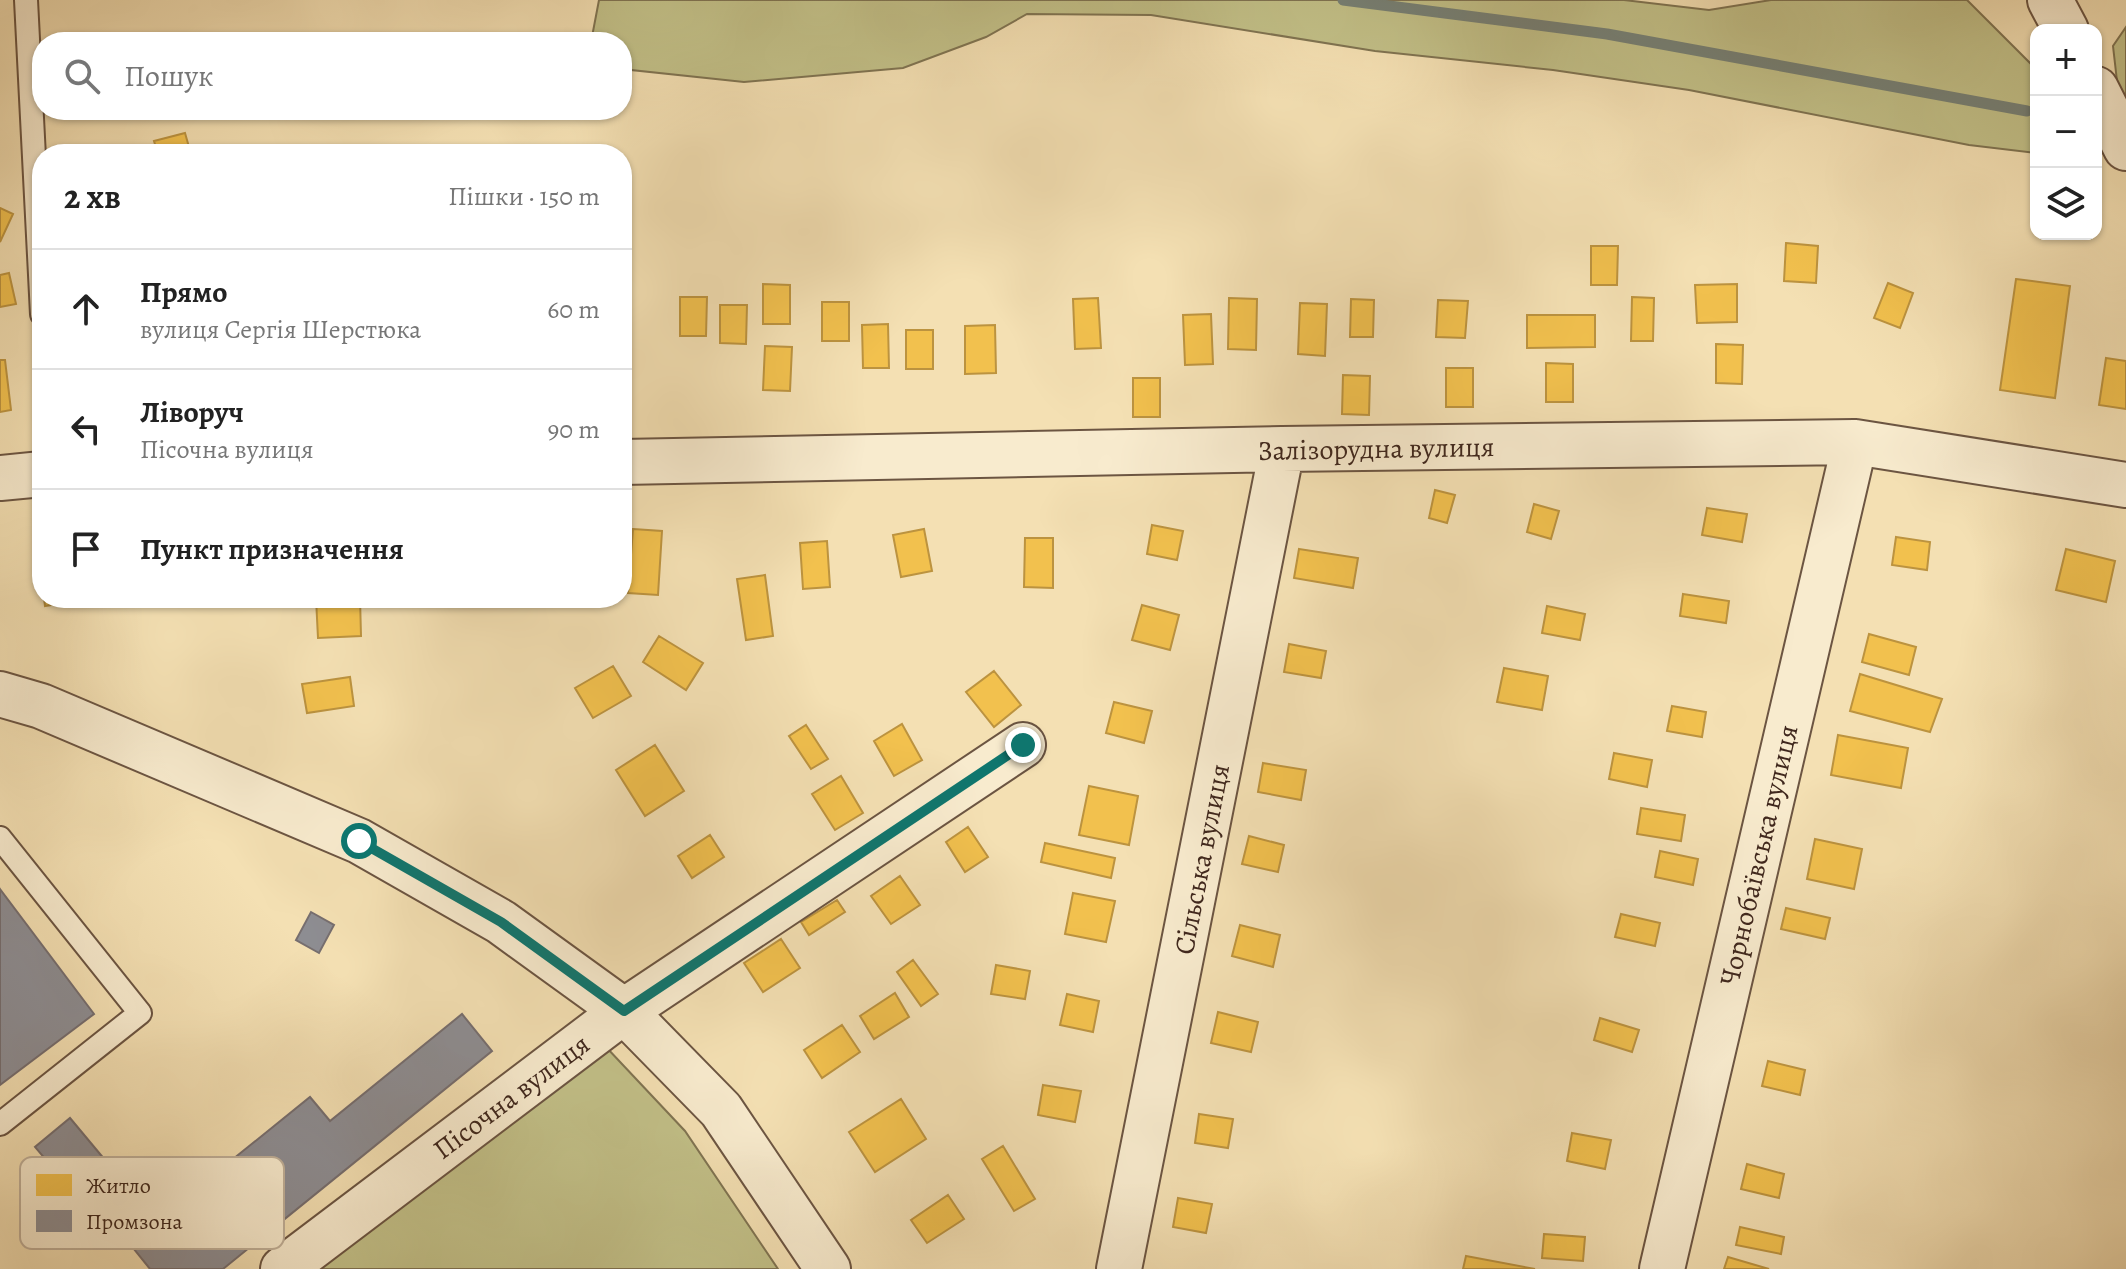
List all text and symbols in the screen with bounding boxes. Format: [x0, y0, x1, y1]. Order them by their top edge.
map controls [2030, 24, 2102, 240]
button: + [2030, 24, 2102, 96]
search box [32, 32, 632, 120]
icon: search [60, 54, 104, 98]
text: Пошук [124, 56, 214, 96]
button: − [2030, 96, 2102, 168]
button: layers [2030, 168, 2102, 240]
text: 2 хв [64, 173, 121, 220]
text: Пішки · 150 m [448, 179, 600, 214]
text: Прямо [140, 272, 227, 312]
icon: ahead [64, 287, 108, 331]
text: 60 m [547, 292, 600, 327]
text: вулиця Сергія Шерстюка [140, 312, 421, 347]
text: Ліворуч [140, 392, 244, 432]
icon: left [64, 407, 108, 451]
text: 90 m [548, 412, 600, 447]
street label: Залізорудна вулиця [1257, 428, 1495, 470]
text: Пісочна вулиця [140, 432, 314, 467]
icon: arrive [64, 527, 108, 571]
text: Пункт призначення [140, 529, 404, 569]
street label: Чорнобаївська вулиця [1710, 721, 1807, 989]
route end [1005, 727, 1041, 763]
street label: Сільська вулиця [1165, 761, 1239, 958]
route start [341, 823, 377, 859]
street label: Пісочна вулиця [426, 1025, 598, 1168]
legend [20, 1157, 284, 1249]
text: Житло [86, 1171, 151, 1201]
text: Промзона [86, 1207, 183, 1237]

